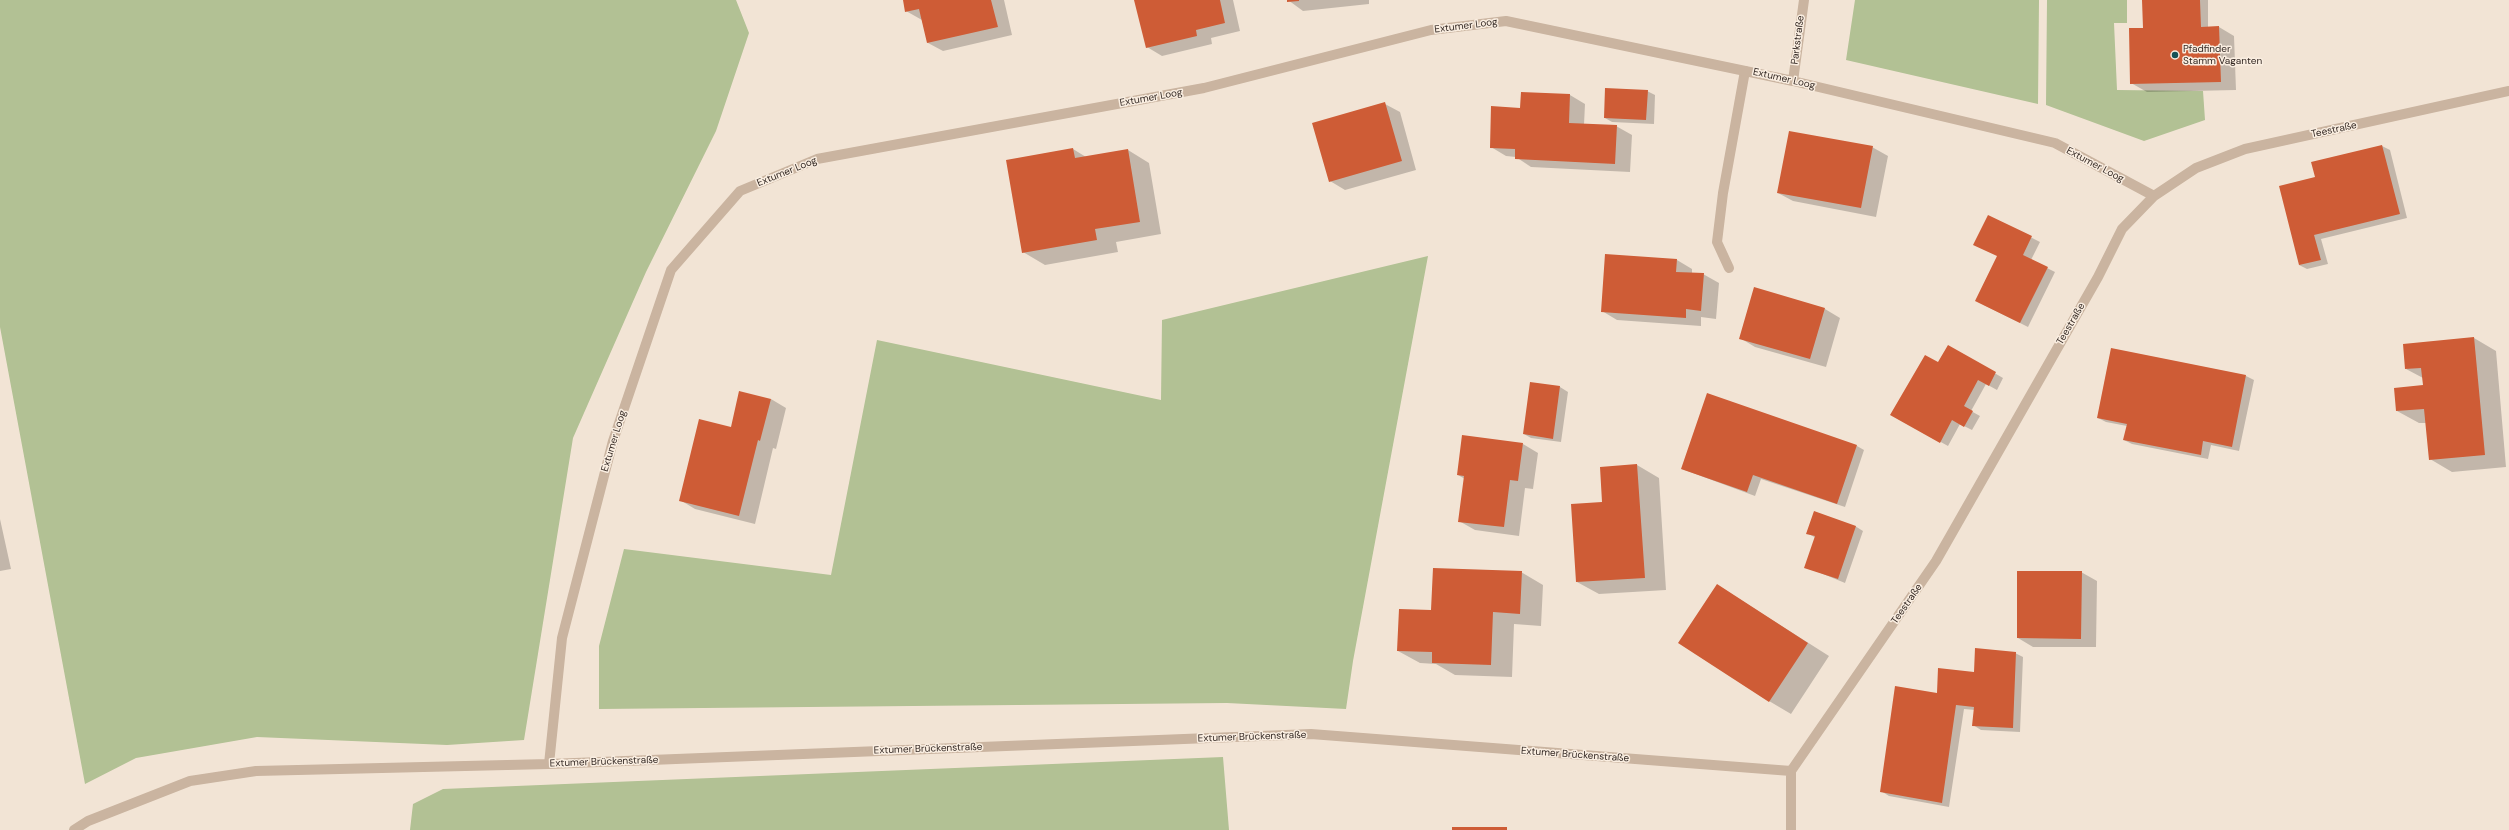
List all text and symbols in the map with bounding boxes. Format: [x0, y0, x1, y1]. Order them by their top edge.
street label: Parkstraße [1789, 15, 1807, 65]
street label: Extumer Loog [1434, 16, 1498, 36]
place label: Pfadfinder Stamm Vaganten [2183, 43, 2262, 66]
marker: Pfadfinder Stamm Vaganten [2170, 50, 2180, 60]
street label: Extumer Loog [1752, 66, 1816, 92]
street label: Extumer Loog [1119, 87, 1183, 109]
street label: Teestraße [2310, 119, 2358, 141]
street label: Extumer Loog [2064, 145, 2126, 185]
street label: Extumer Loog [755, 155, 819, 189]
street label: Teestraße [2054, 301, 2088, 347]
street label: Extumer Loog [599, 409, 629, 473]
street label: Teestraße [1889, 582, 1925, 626]
street label: Extumer Brückenstraße [1198, 729, 1306, 745]
street label: Extumer Brückenstraße [874, 741, 982, 757]
street label: Extumer Brückenstraße [1520, 745, 1630, 765]
street label: Extumer Brückenstraße [550, 754, 658, 770]

